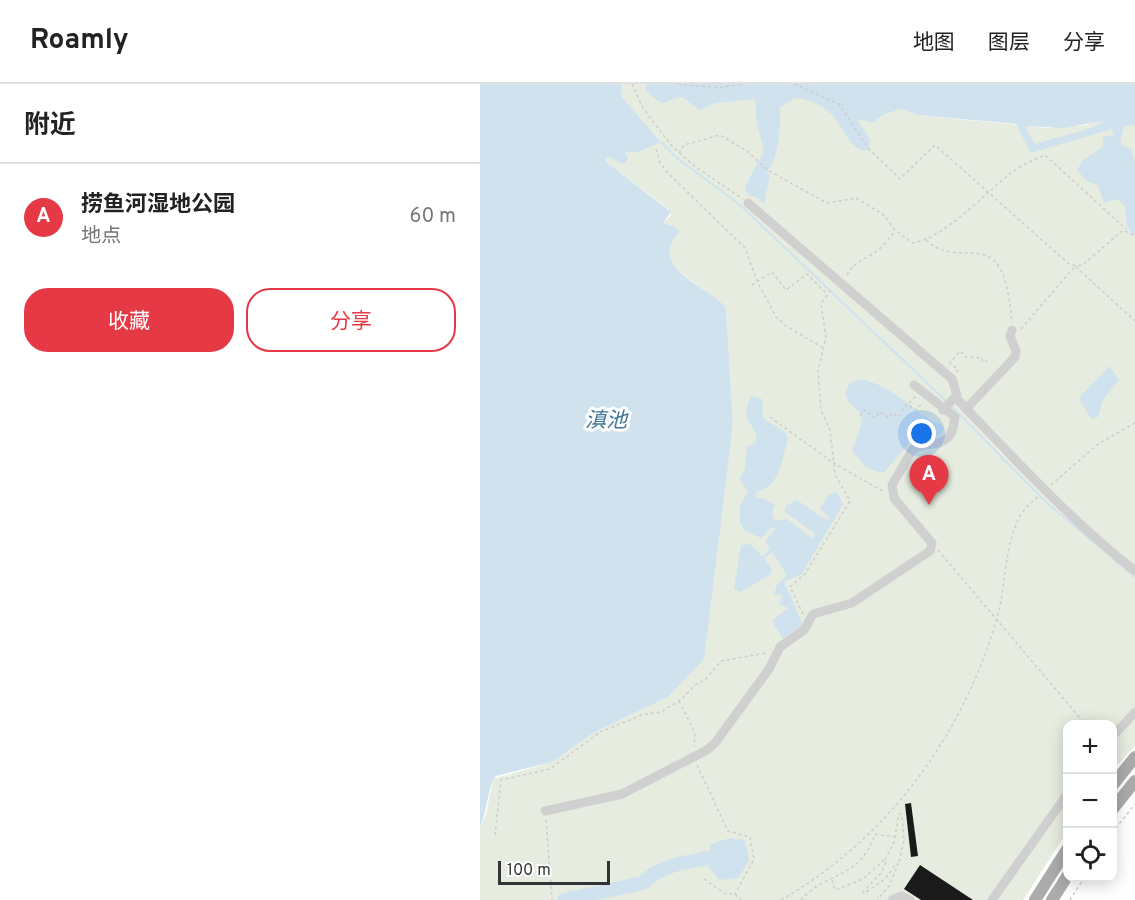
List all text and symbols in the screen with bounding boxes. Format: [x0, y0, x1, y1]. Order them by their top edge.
text: Roamly [30, 23, 129, 59]
text: 地图 [913, 30, 955, 57]
text: 图层 [988, 30, 1030, 57]
text: 分享 [1063, 30, 1105, 57]
text: 附近 [24, 110, 76, 143]
text: 捞鱼河湿地公园 [81, 192, 235, 219]
text: A [36, 204, 51, 230]
text: 60 m [410, 204, 456, 230]
text: 地点 [81, 224, 121, 250]
button: 收藏 [24, 288, 234, 352]
button: 分享 [246, 288, 456, 352]
water label: 滇池 [585, 408, 629, 435]
your location [907, 419, 936, 448]
pin: A [910, 456, 948, 505]
map controls [1063, 720, 1117, 882]
button: + [1063, 720, 1117, 774]
button: − [1063, 774, 1117, 828]
button: locate [1063, 828, 1117, 882]
scale bar [498, 858, 610, 886]
text: 100 m [507, 861, 551, 881]

